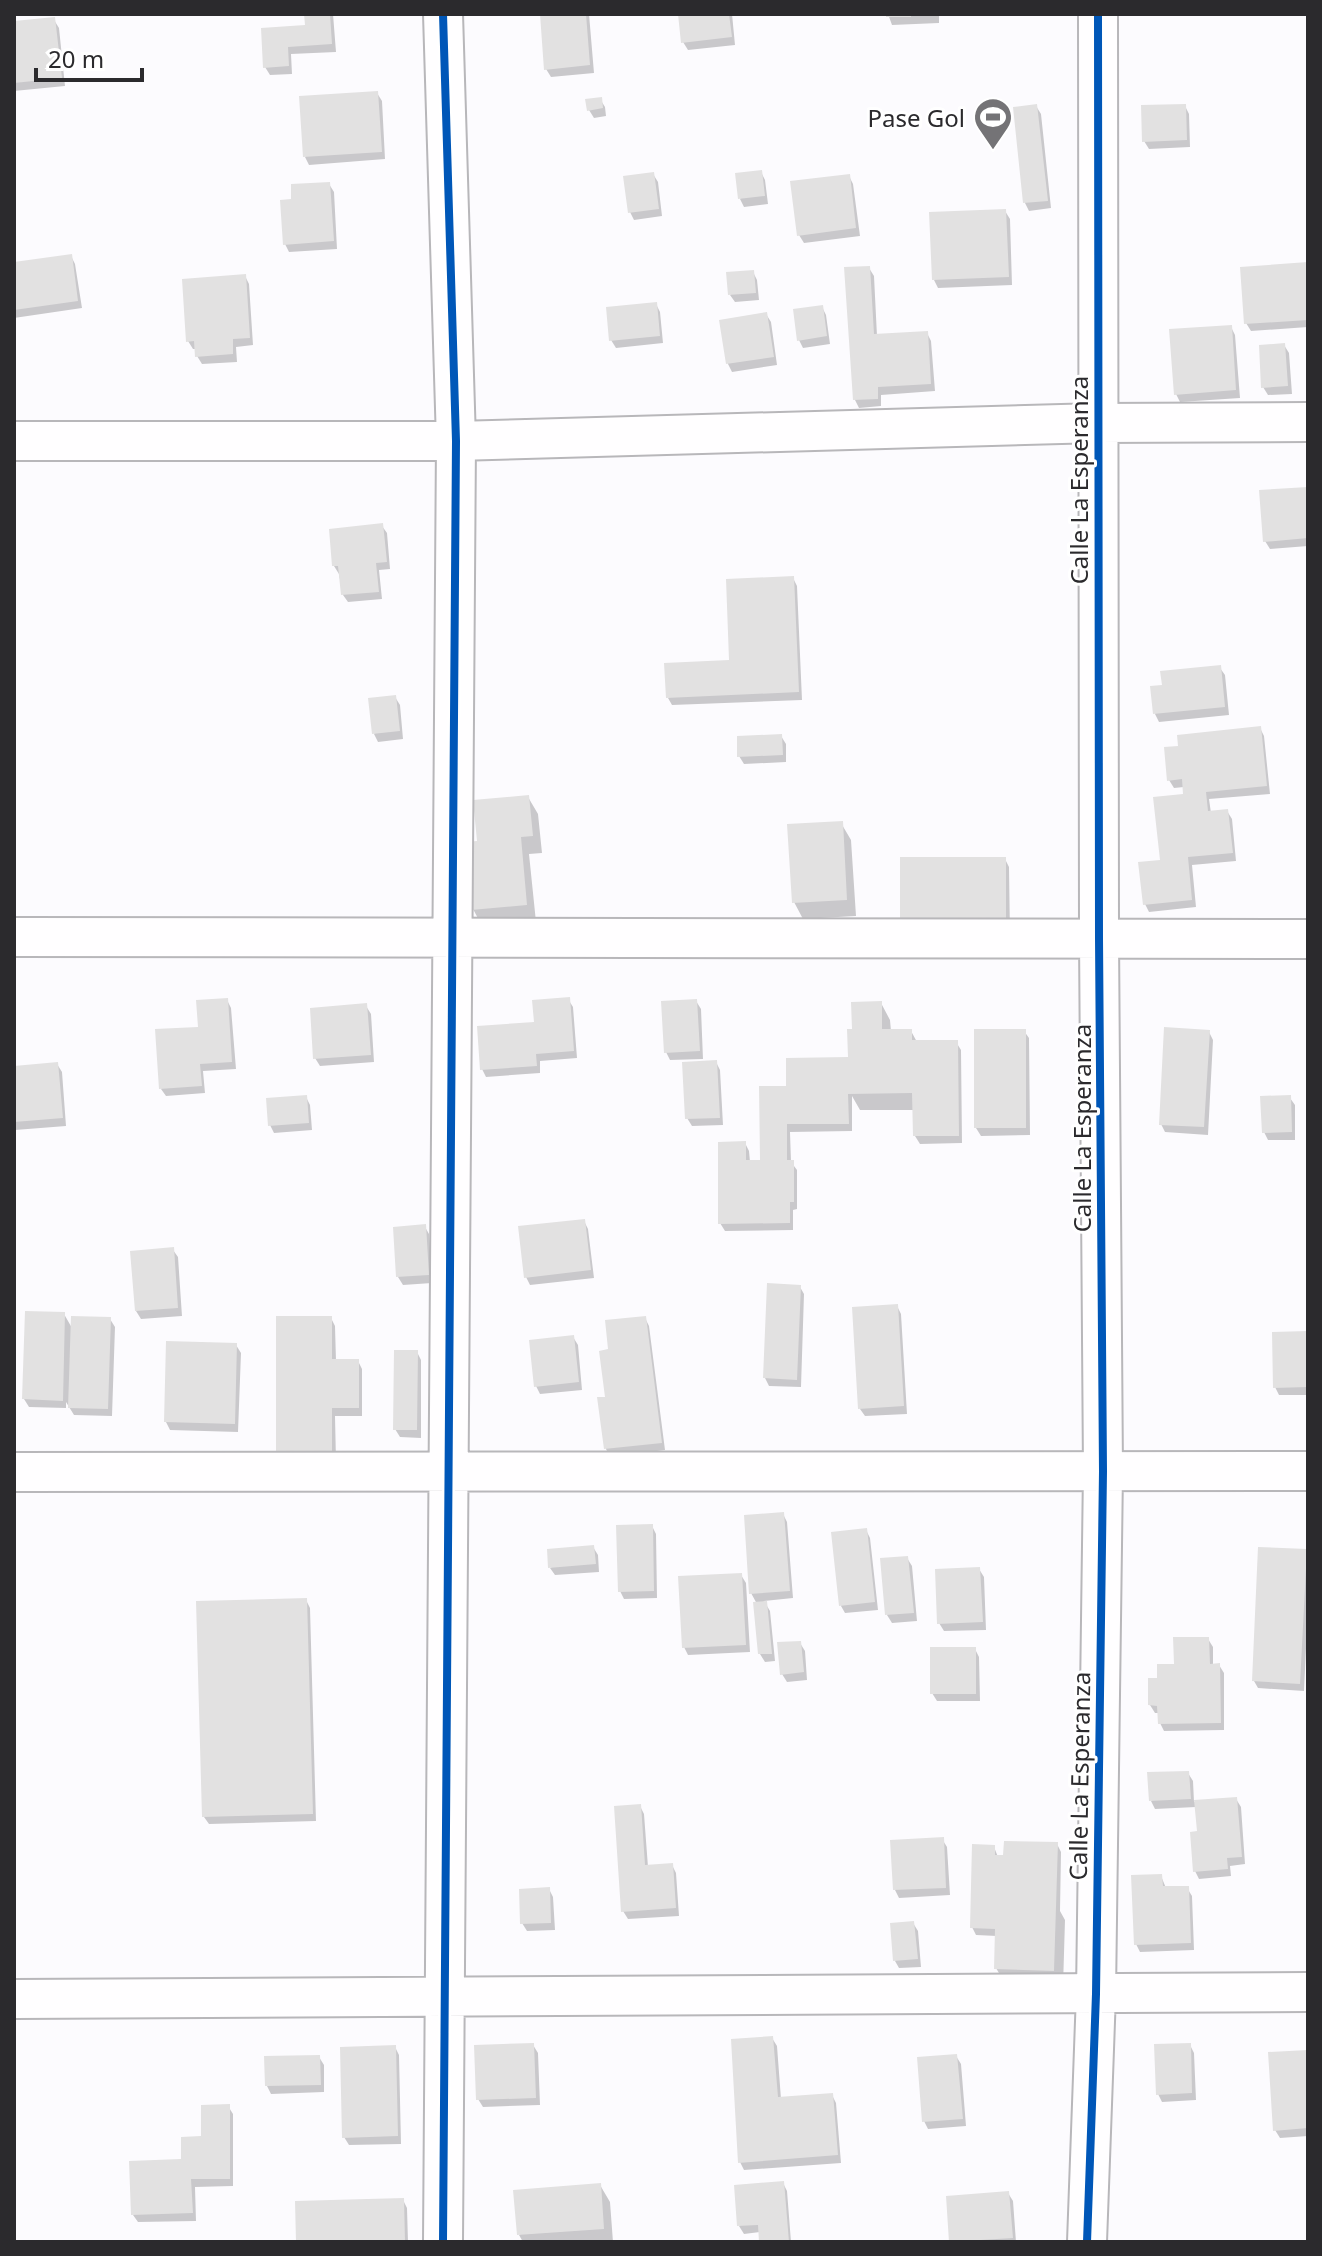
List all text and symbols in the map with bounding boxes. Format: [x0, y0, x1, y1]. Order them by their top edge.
scale bar [36, 32, 142, 82]
text: 20 m [48, 42, 104, 75]
sports icon: Pase Gol [972, 96, 1014, 151]
place label: Pase Gol [868, 101, 965, 134]
street label: Calle La Esperanza [1062, 376, 1095, 584]
street label: Calle La Esperanza [1065, 1024, 1098, 1232]
street label: Calle La Esperanza [1061, 1671, 1097, 1881]

